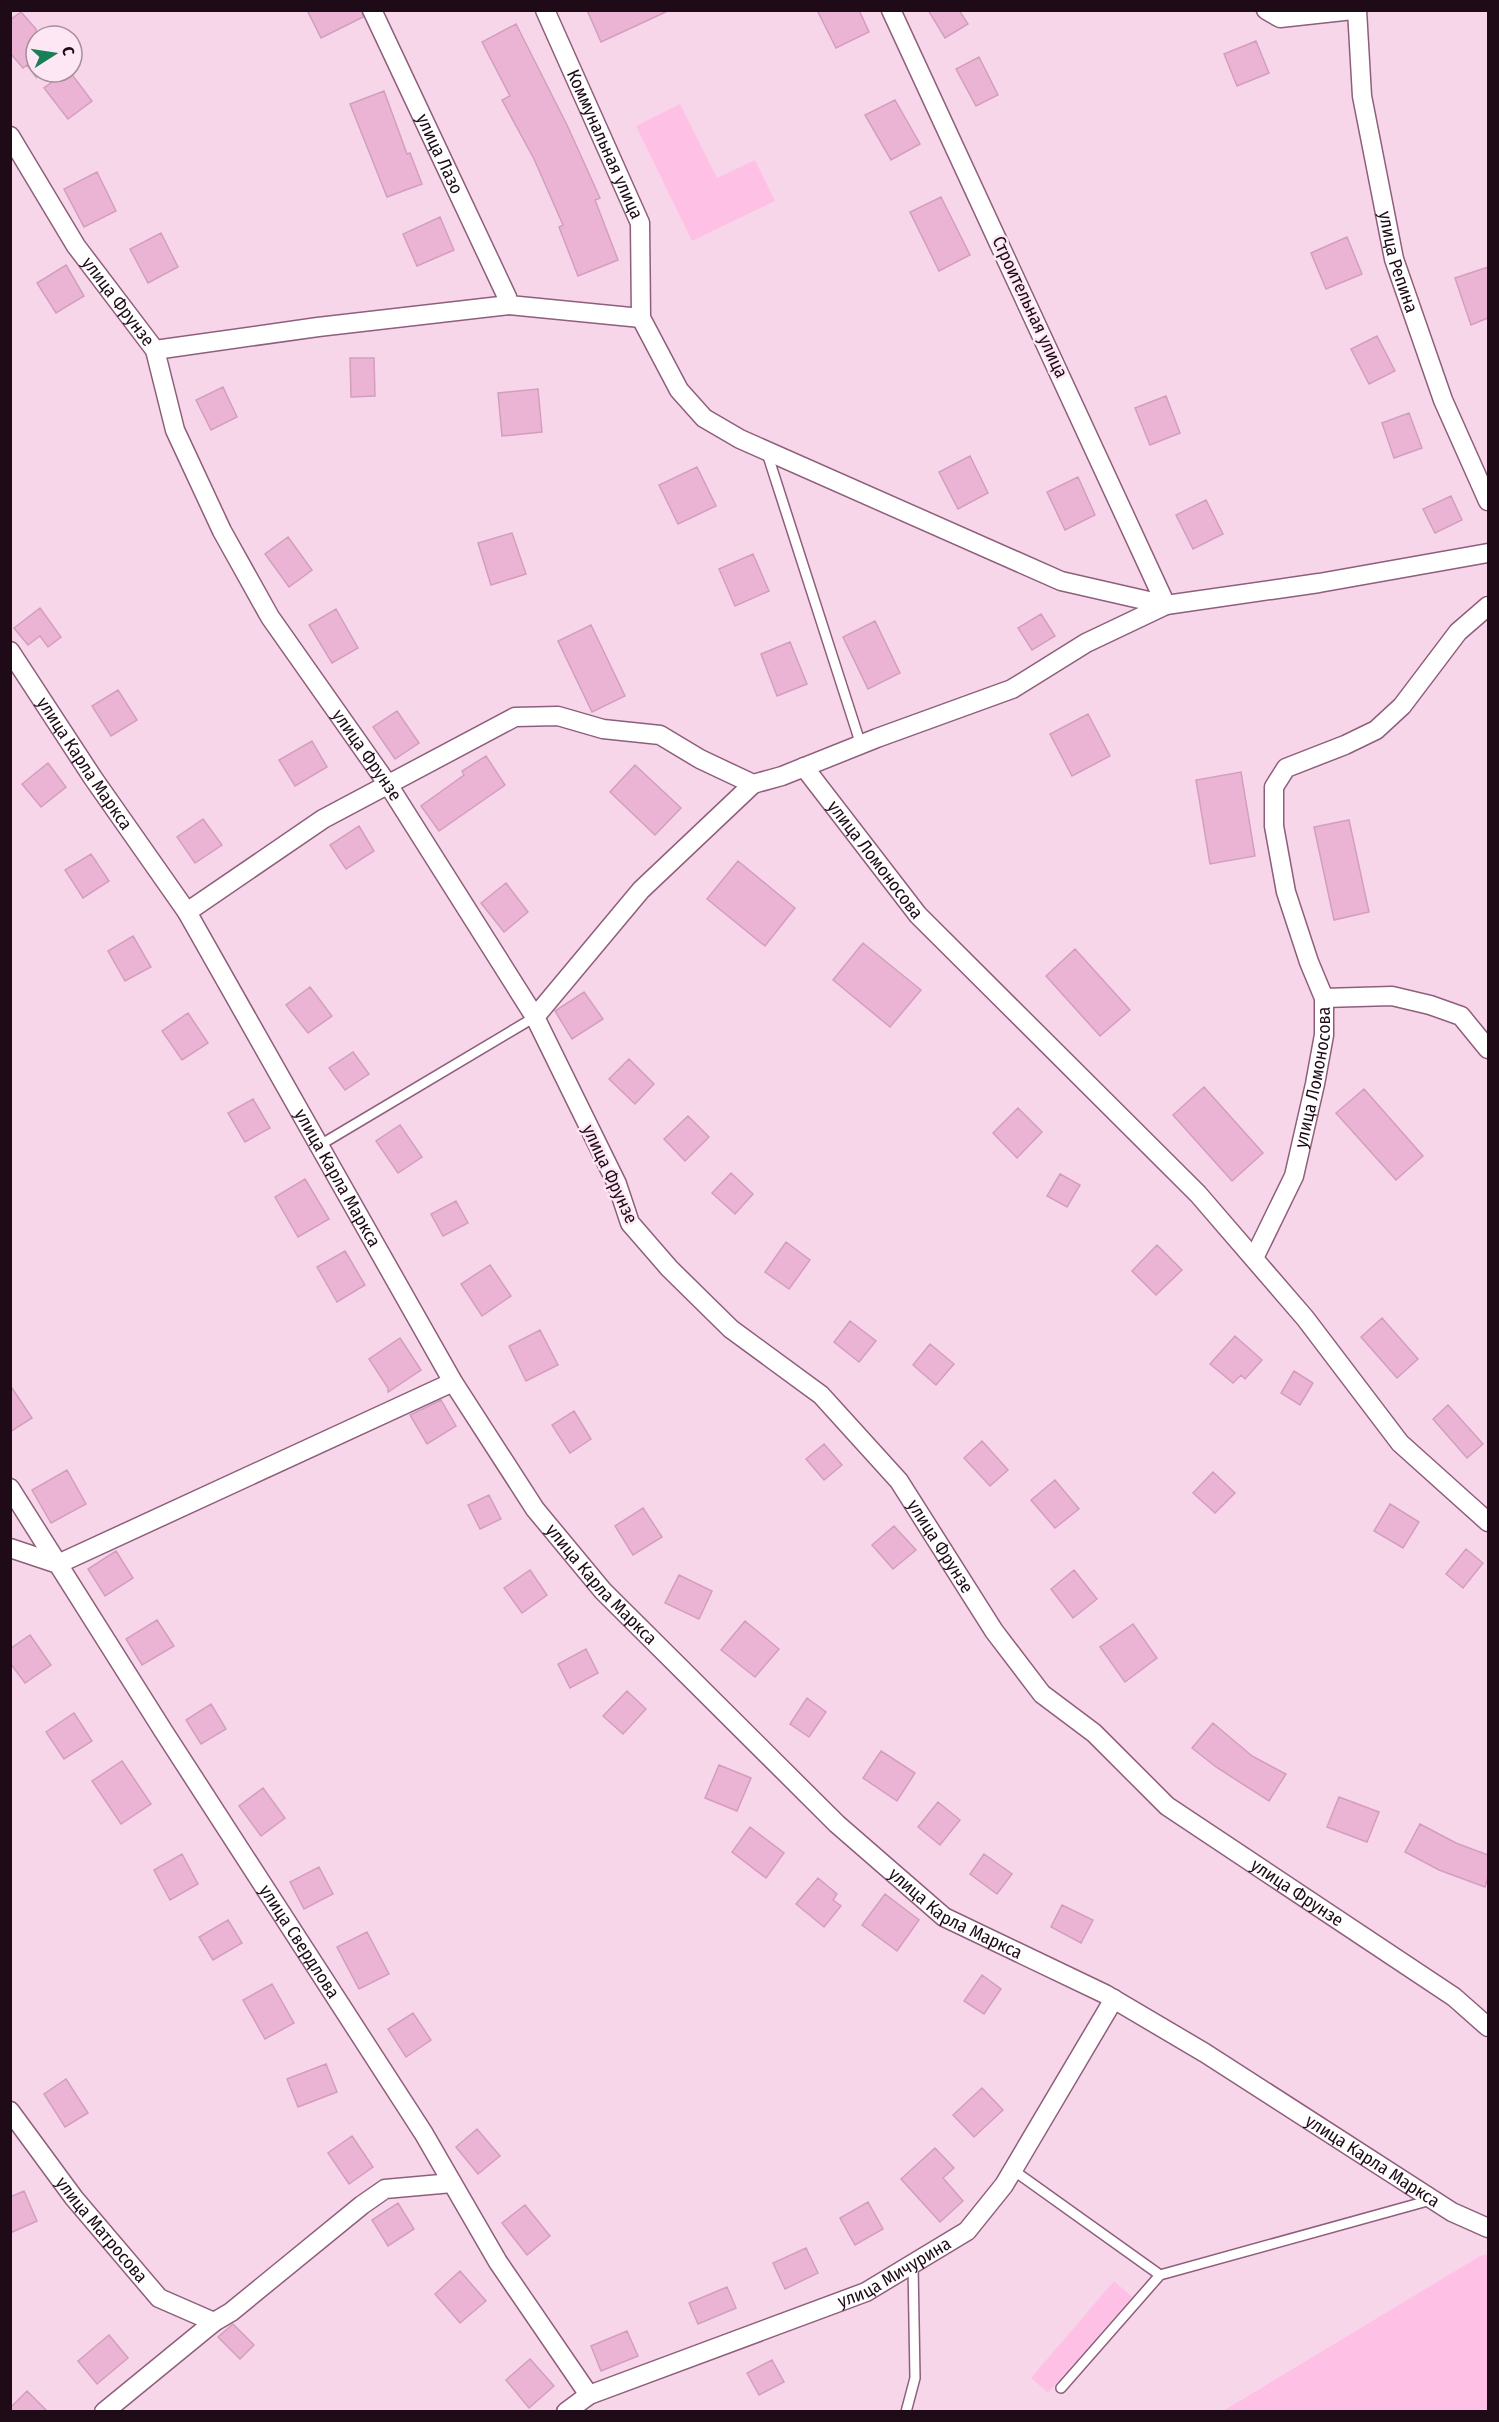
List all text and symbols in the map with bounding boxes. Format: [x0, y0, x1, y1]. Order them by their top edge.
north arrow [24, 24, 84, 84]
text: С [58, 45, 78, 58]
street label: Коммунальная улица [562, 66, 648, 223]
street label: улица Лазо [411, 110, 468, 198]
street label: улица Репина [1374, 209, 1423, 316]
street label: Строительная улица [987, 233, 1073, 382]
street label: улица Фрунзе [77, 252, 159, 351]
street label: улица Карла Маркса [32, 693, 137, 834]
street label: улица Фрунзе [327, 705, 407, 805]
street label: улица Ломоносова [823, 796, 928, 923]
street label: улица Ломоносова [1290, 1007, 1335, 1150]
street label: улица Карла Маркса [290, 1105, 385, 1251]
street label: улица Фрунзе [578, 1121, 643, 1227]
street label: улица Фрунзе [903, 1495, 978, 1597]
street label: улица Карла Маркса [541, 1519, 662, 1649]
street label: улица Фрунзе [1247, 1854, 1348, 1931]
street label: улица Карла Маркса [884, 1863, 1026, 1964]
street label: улица Свердлова [255, 1880, 344, 2003]
street label: улица Карла Маркса [1301, 2110, 1444, 2212]
street label: улица Матросова [51, 2172, 152, 2287]
street label: улица Мичурина [835, 2232, 955, 2313]

